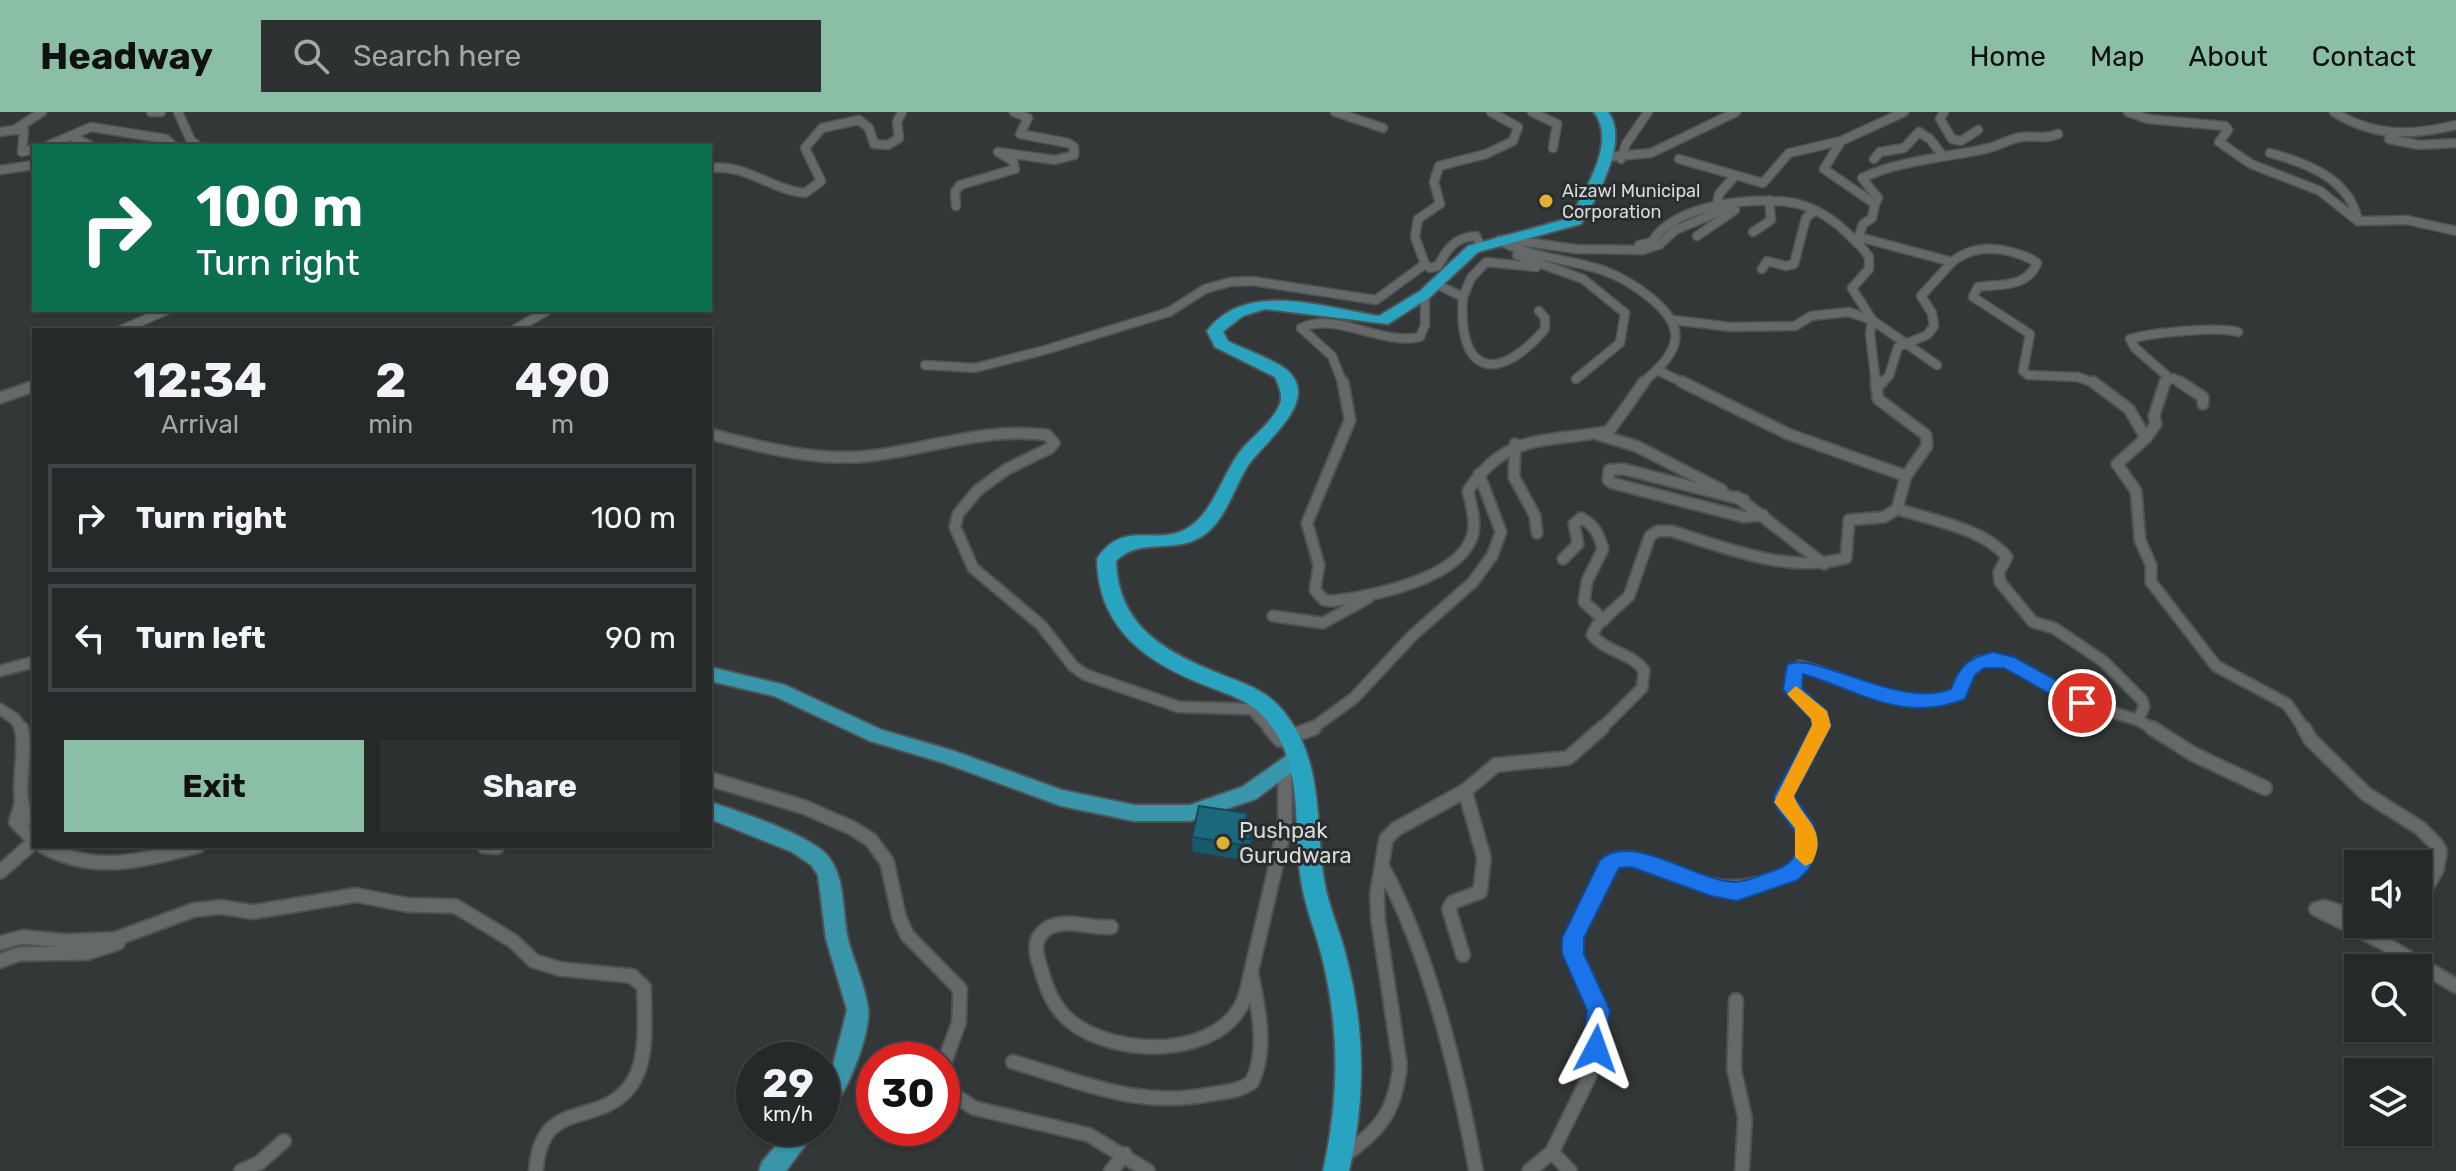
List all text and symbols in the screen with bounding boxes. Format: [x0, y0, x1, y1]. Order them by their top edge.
search box [261, 20, 821, 92]
text: Headway [40, 33, 213, 79]
icon: search [289, 34, 333, 78]
text: Search here [353, 38, 521, 74]
text: Home [1969, 40, 2046, 73]
text: Map [2090, 40, 2144, 73]
text: About [2188, 40, 2268, 73]
text: Contact [2312, 40, 2416, 73]
text: 100 m [196, 174, 363, 240]
icon: right [64, 176, 168, 280]
place label: Aizawl Municipal Corporation [1562, 180, 1700, 223]
marker: Aizawl Municipal Corporation [1537, 192, 1555, 210]
text: Turn right [196, 241, 360, 284]
text: 12:34 [133, 352, 267, 409]
text: 2 [375, 352, 406, 409]
text: 490 [515, 352, 611, 409]
text: Arrival [161, 409, 239, 440]
text: min [368, 409, 413, 440]
text: m [551, 409, 574, 440]
icon: right [68, 496, 112, 540]
text: Turn right [136, 500, 287, 536]
text: 100 m [591, 500, 676, 536]
icon: left [68, 616, 112, 660]
text: Turn left [136, 620, 266, 656]
text: 90 m [605, 620, 676, 656]
pin [2048, 669, 2116, 737]
icon: arrive [2060, 681, 2104, 725]
button: Exit [64, 740, 364, 832]
button: Share [380, 740, 680, 832]
place label: Pushpak Gurudwara [1239, 817, 1352, 869]
marker: Pushpak Gurudwara [1214, 834, 1232, 852]
map controls [2344, 850, 2432, 1146]
button: sound [2344, 850, 2432, 938]
button: search [2344, 954, 2432, 1042]
position arrow [1554, 1007, 1638, 1091]
speed limit sign: 30 [856, 1042, 960, 1146]
button: layers [2344, 1058, 2432, 1146]
text: 29 [762, 1060, 814, 1107]
text: km/h [763, 1102, 813, 1126]

